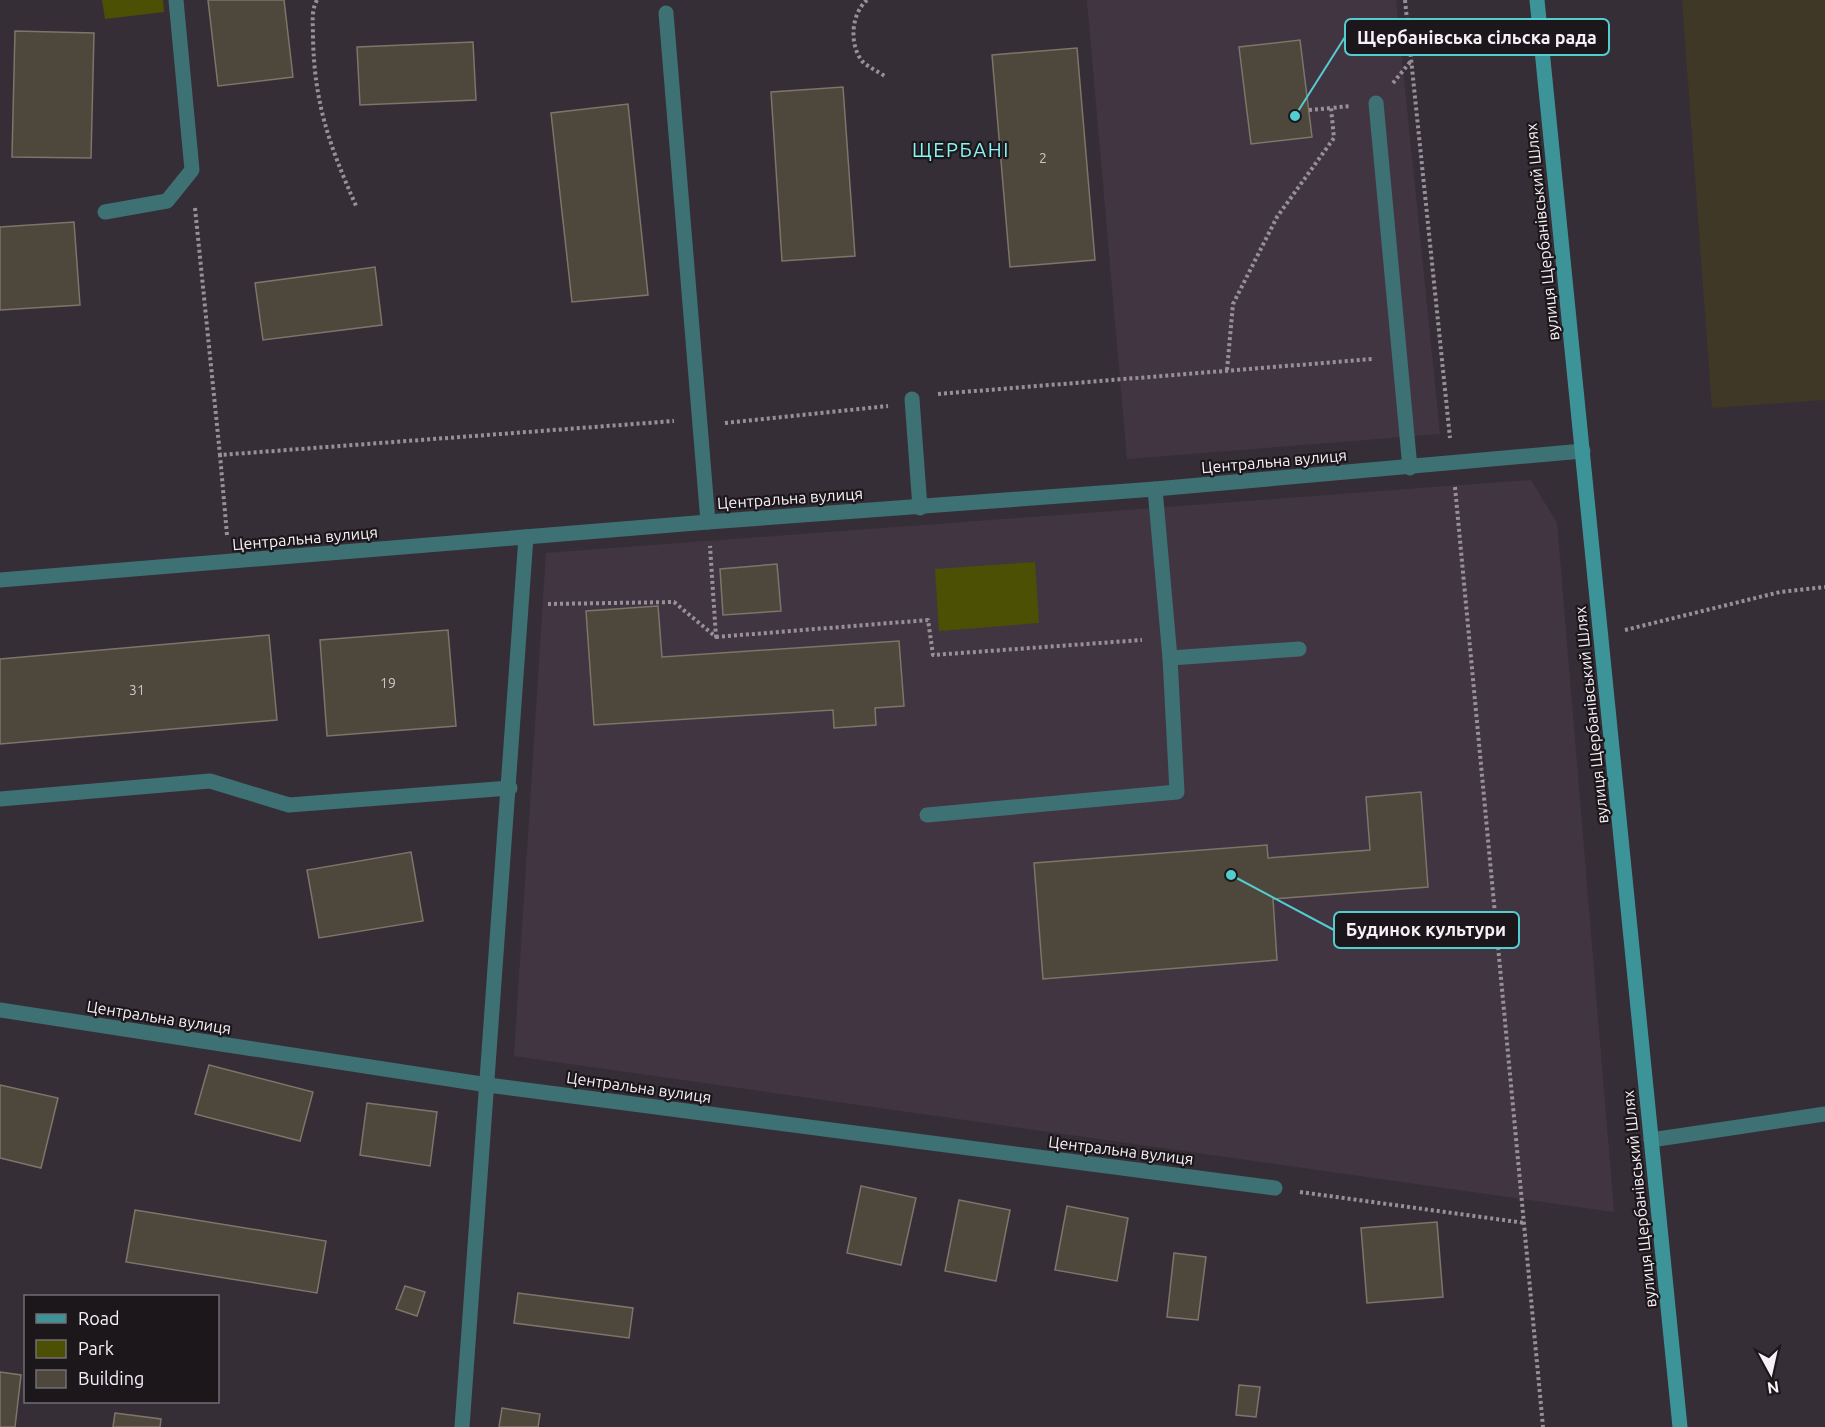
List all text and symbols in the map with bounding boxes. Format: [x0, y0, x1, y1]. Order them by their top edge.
callout: Щербанівська сільска рада [1345, 19, 1609, 55]
text: Щербанівська сільска рада [1357, 27, 1597, 47]
street label: вулиця Щербанівський Шлях [1522, 122, 1562, 342]
district label: ЩЕРБАНІ [912, 138, 1010, 161]
house number: 2 [1039, 150, 1047, 166]
street label: Центральна вулиця [1200, 446, 1348, 476]
street label: Центральна вулиця [717, 484, 863, 512]
street label: Центральна вулиця [231, 523, 379, 553]
street label: вулиця Щербанівський Шлях [1571, 605, 1611, 825]
house number: 19 [380, 675, 396, 691]
house number: 31 [129, 682, 145, 698]
callout: Будинок культури [1334, 912, 1519, 948]
text: Будинок культури [1346, 919, 1506, 939]
street label: Центральна вулиця [85, 997, 233, 1037]
street label: Центральна вулиця [565, 1068, 713, 1106]
street label: вулиця Щербанівський Шлях [1619, 1089, 1659, 1309]
street label: Центральна вулиця [1047, 1132, 1195, 1168]
legend [24, 1295, 219, 1403]
text: Road [78, 1308, 120, 1328]
text: Park [78, 1338, 114, 1358]
north arrow [1741, 1343, 1801, 1403]
text: Building [78, 1368, 144, 1388]
text: N [1766, 1378, 1780, 1398]

